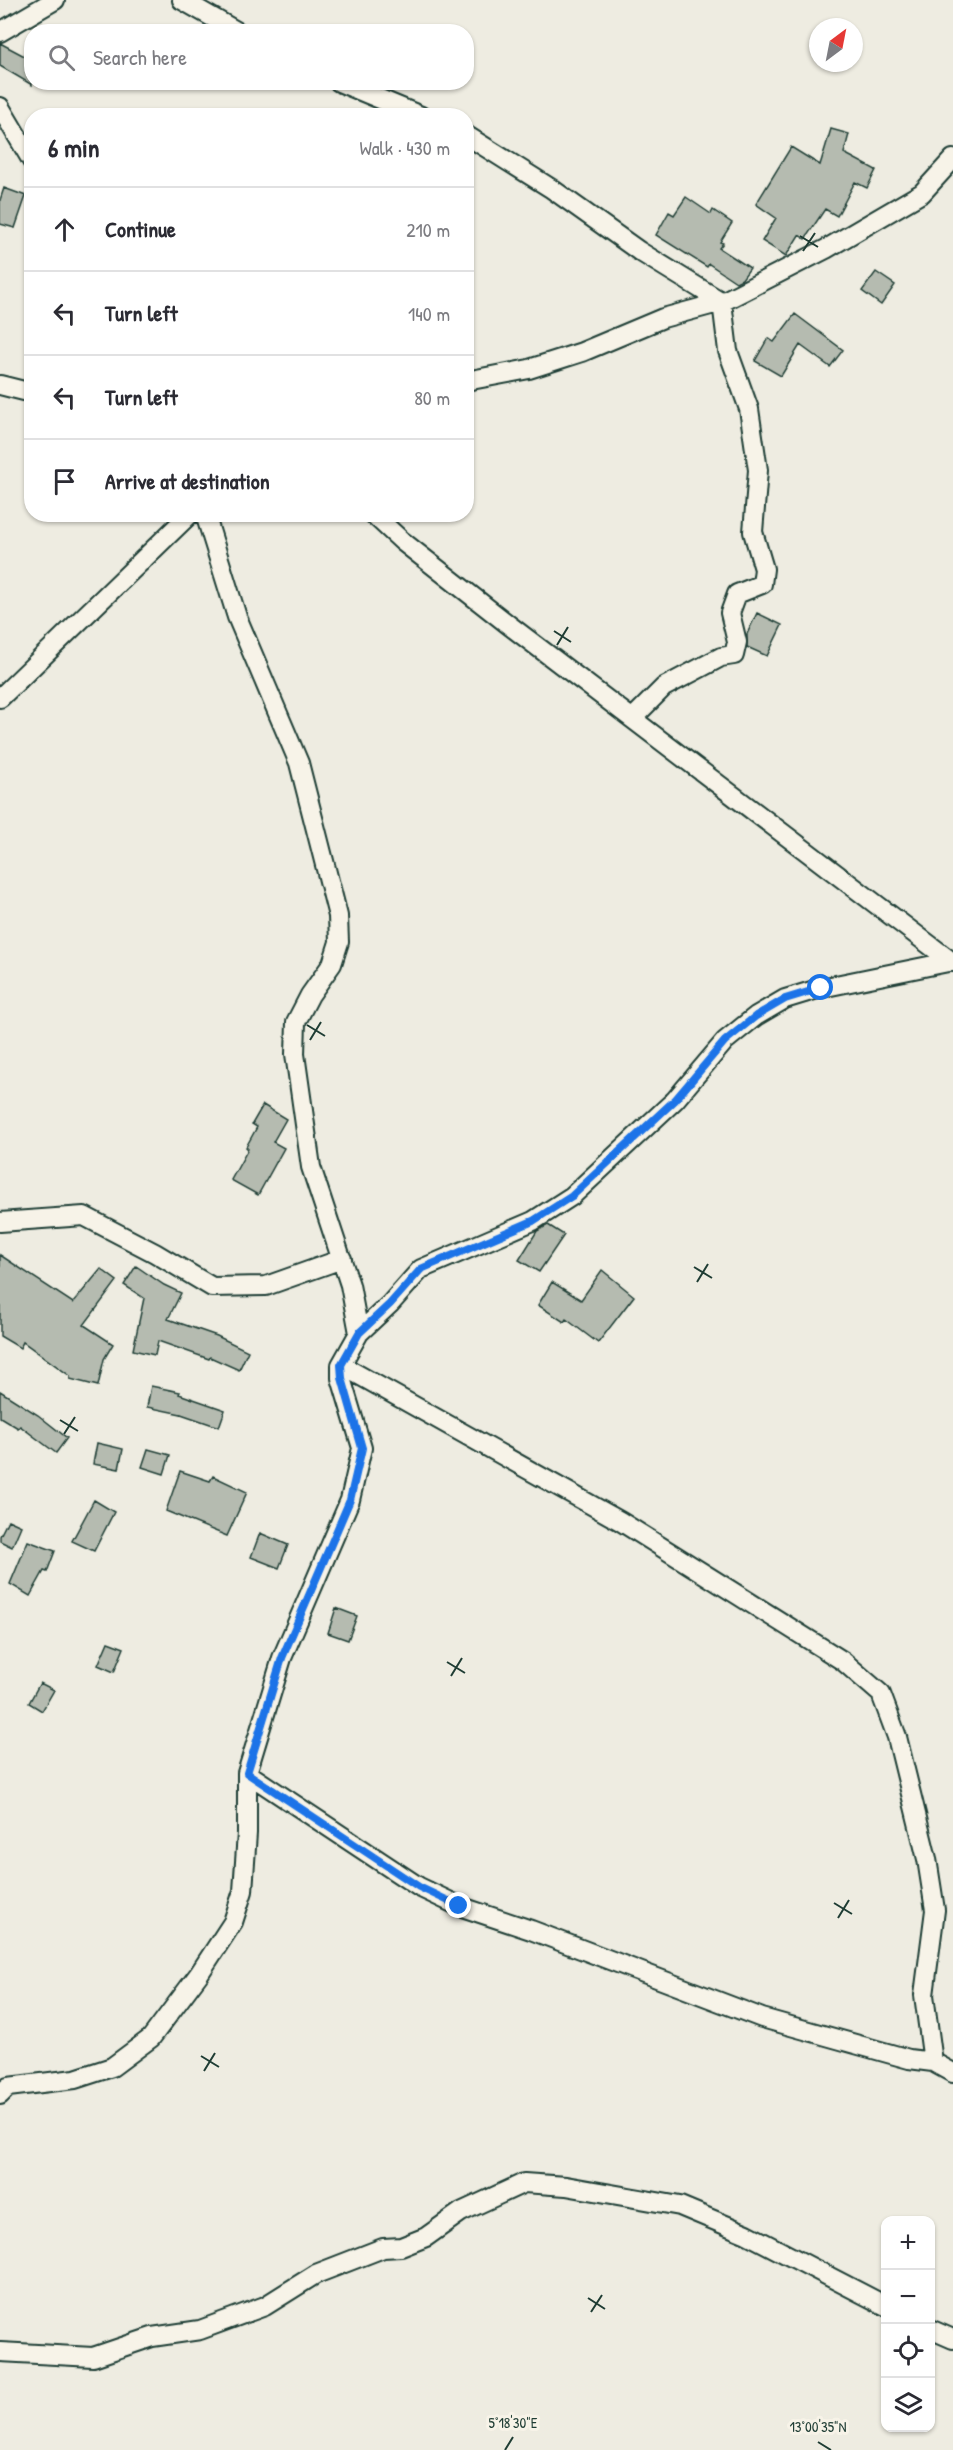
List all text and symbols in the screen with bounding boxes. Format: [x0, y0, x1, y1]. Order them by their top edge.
north arrow [809, 18, 863, 72]
search box [24, 24, 474, 90]
icon: search [45, 41, 78, 74]
text: Search here [93, 42, 187, 72]
text: 6 min [48, 130, 100, 165]
text: Walk · 430 m [359, 134, 450, 161]
icon: ahead [48, 213, 81, 246]
text: Continue [105, 214, 176, 244]
text: 210 m [406, 216, 450, 243]
icon: left [48, 297, 81, 330]
text: Turn left [105, 298, 178, 328]
text: 140 m [408, 300, 450, 327]
icon: left [48, 381, 81, 414]
text: Turn left [105, 382, 178, 412]
text: 80 m [414, 384, 450, 411]
icon: arrive [48, 465, 81, 498]
text: Arrive at destination [105, 466, 270, 496]
route start [807, 974, 833, 1000]
route end [445, 1892, 471, 1918]
map controls [881, 2216, 935, 2432]
button: + [881, 2216, 935, 2270]
button: − [881, 2270, 935, 2324]
button: locate [881, 2324, 935, 2378]
button: layers [881, 2378, 935, 2432]
text: 5°18'30"E [489, 2412, 538, 2433]
text: 13°00'35"N [789, 2416, 847, 2437]

